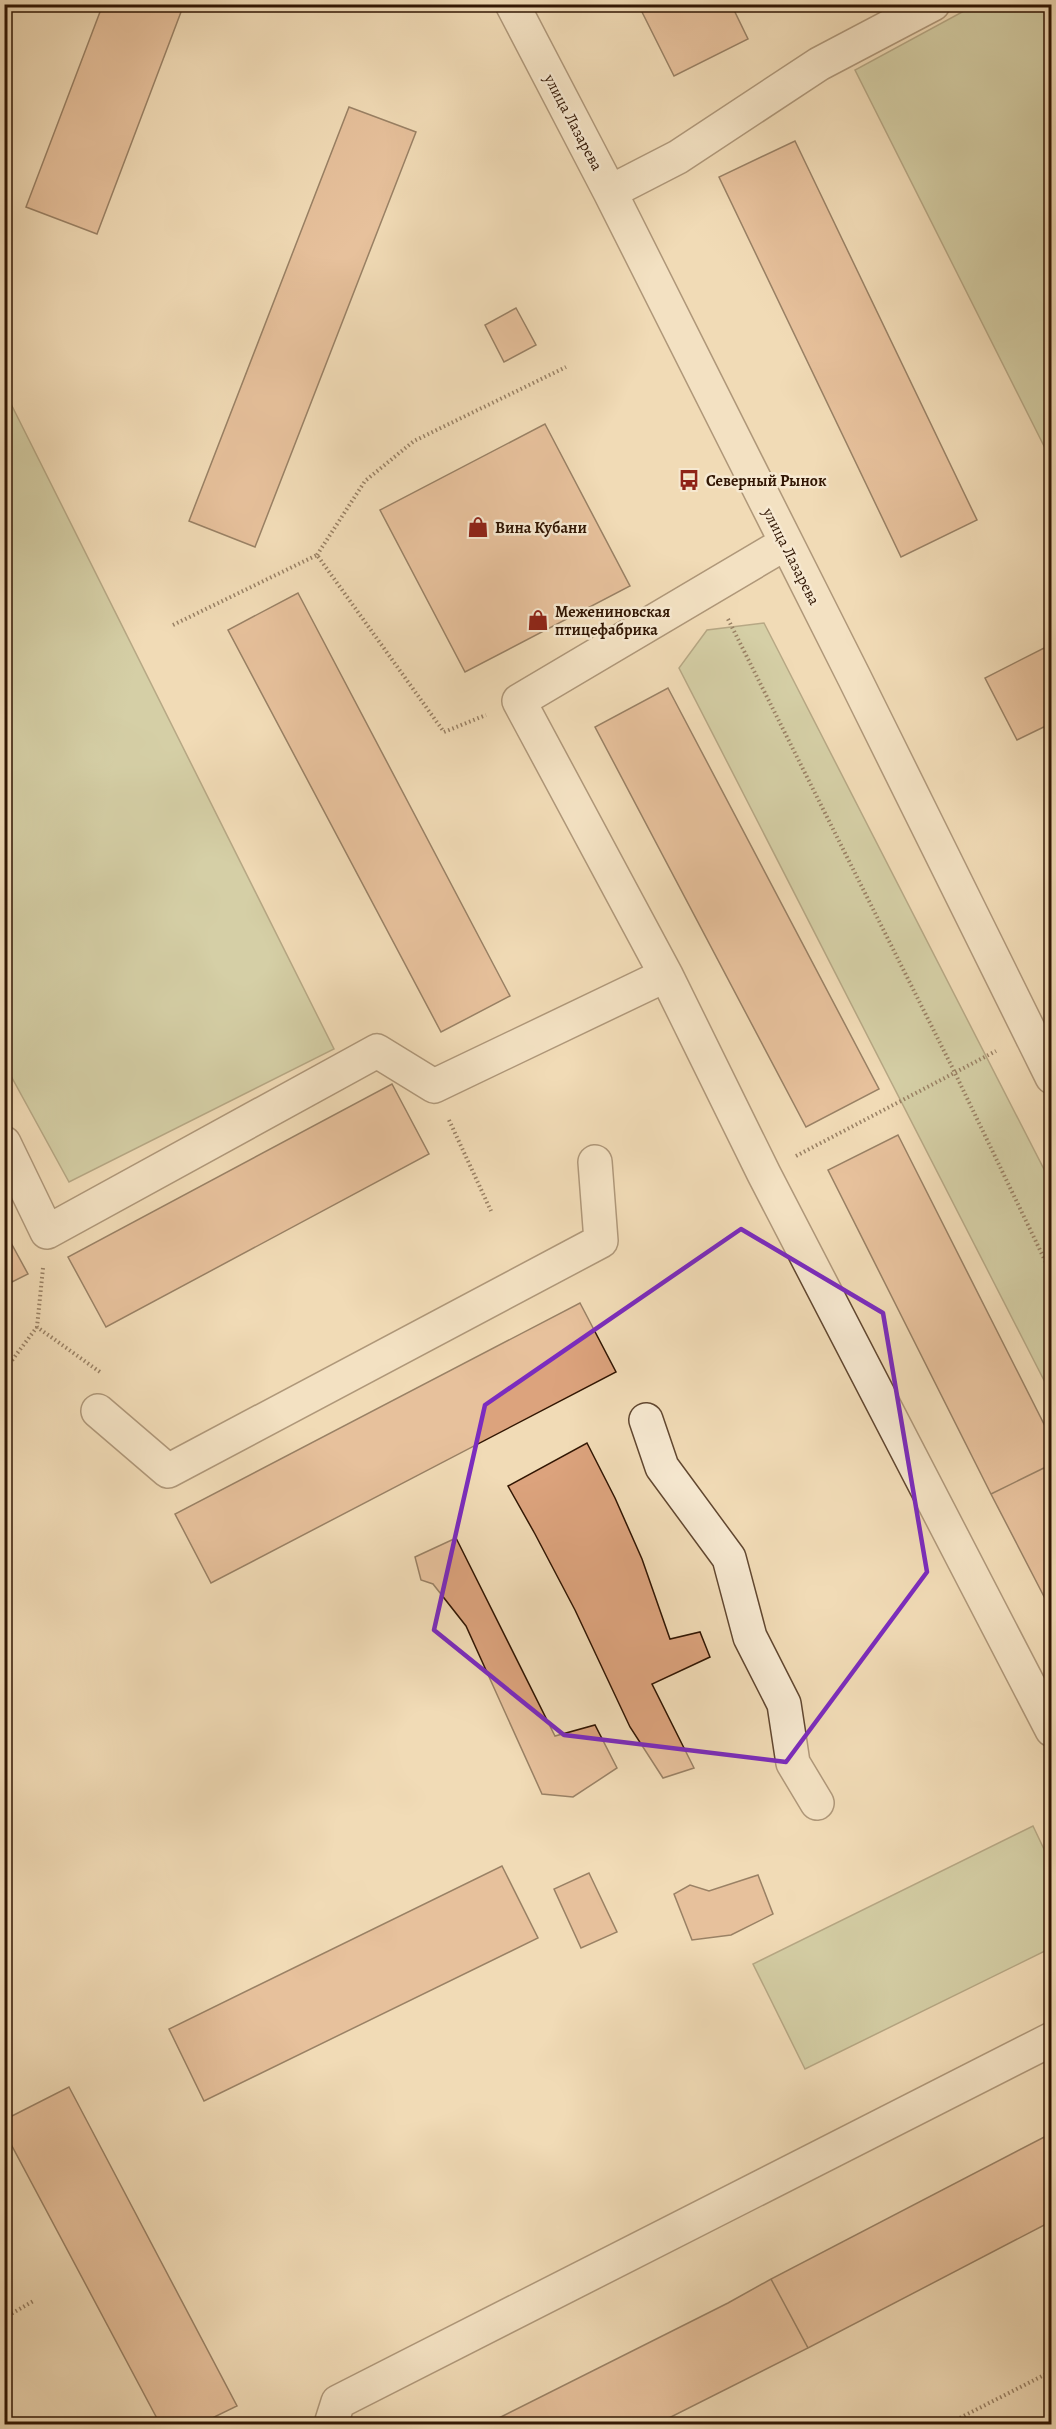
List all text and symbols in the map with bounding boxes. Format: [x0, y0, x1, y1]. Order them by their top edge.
street label: улица Лазарева [538, 69, 608, 175]
bus stop icon: Северный Рынок [677, 468, 701, 492]
place label: Северный Рынок [706, 470, 827, 492]
street label: улица Лазарева [757, 503, 825, 609]
shop icon: Вина Кубани [466, 515, 490, 539]
place label: Вина Кубани [495, 517, 587, 539]
place label: Межениновская птицефабрика [555, 601, 670, 641]
shop icon: Межениновская птицефабрика [526, 608, 550, 632]

